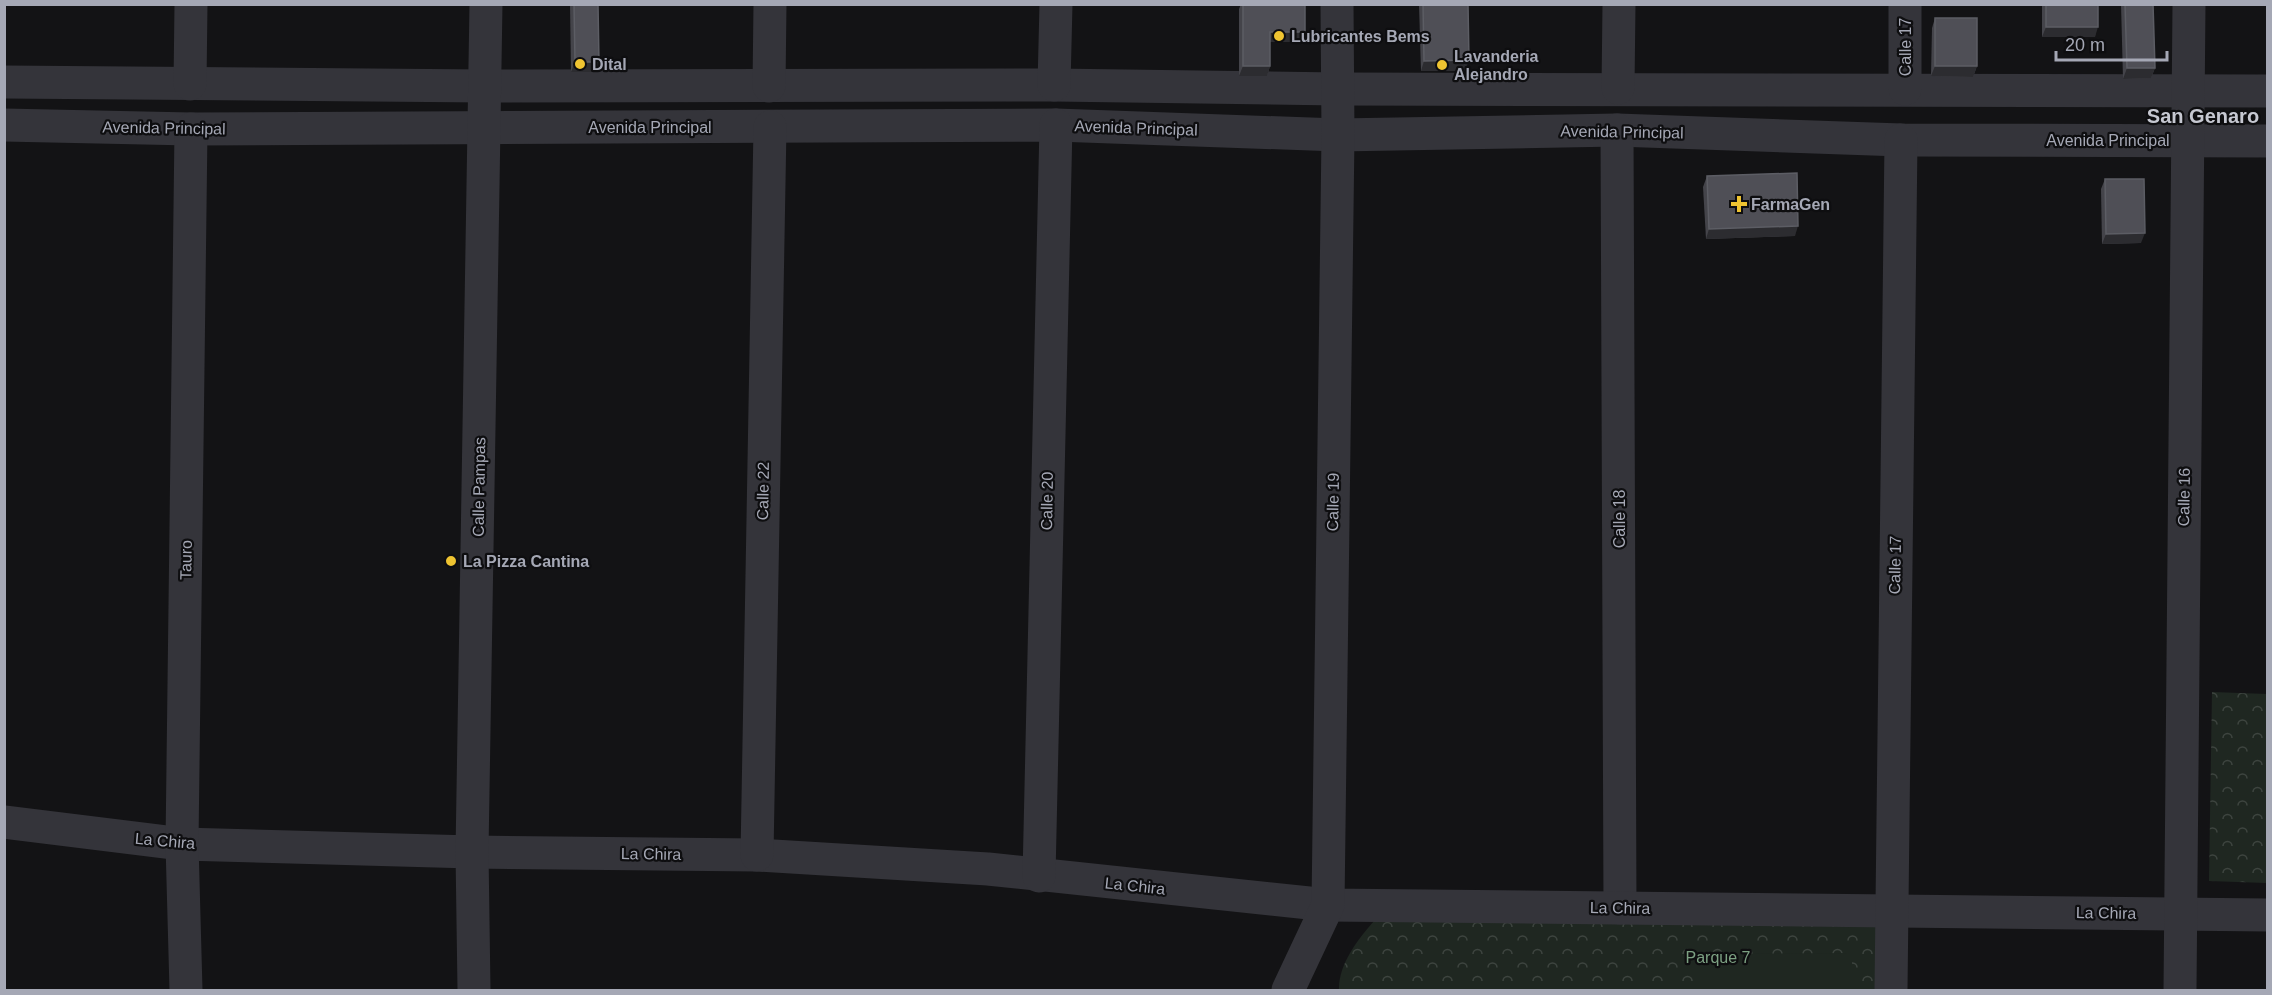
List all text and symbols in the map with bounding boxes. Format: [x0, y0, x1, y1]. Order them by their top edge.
street label: Calle 17 [1897, 18, 1914, 76]
scale bar [2056, 24, 2167, 62]
place label: Lubricantes Bems [1291, 28, 1430, 45]
marker: Lubricantes Bems [1272, 29, 1286, 43]
text: 20 m [2065, 35, 2105, 55]
place label: Lavanderia Alejandro [1454, 48, 1539, 83]
place label: Dital [592, 56, 627, 73]
marker: Dital [573, 57, 587, 71]
marker: Lavanderia Alejandro [1435, 58, 1449, 72]
district label: San Genaro [2147, 105, 2259, 127]
street label: Avenida Principal [1074, 117, 1198, 139]
street label: Avenida Principal [102, 118, 226, 138]
street label: Avenida Principal [588, 119, 712, 136]
street label: Avenida Principal [1560, 122, 1684, 142]
street label: Avenida Principal [2046, 132, 2170, 149]
place label: FarmaGen [1751, 196, 1830, 213]
marker: FarmaGen [1732, 197, 1746, 211]
street label: Calle Pampas [470, 437, 488, 537]
street label: Calle 22 [754, 461, 772, 520]
street label: Calle 16 [2175, 467, 2193, 526]
street label: Calle 20 [1038, 471, 1056, 530]
street label: Calle 19 [1324, 472, 1342, 531]
street label: Calle 18 [1611, 490, 1628, 548]
street label: Calle 17 [1886, 535, 1904, 594]
street label: Tauro [177, 540, 195, 580]
place label: La Pizza Cantina [463, 553, 589, 570]
marker: La Pizza Cantina [444, 554, 458, 568]
street label: La Chira [134, 830, 196, 852]
street label: La Chira [621, 845, 681, 863]
street label: La Chira [1104, 874, 1166, 898]
street label: La Chira [1590, 899, 1650, 917]
street label: La Chira [2076, 904, 2136, 922]
park label: Parque 7 [1686, 949, 1751, 966]

